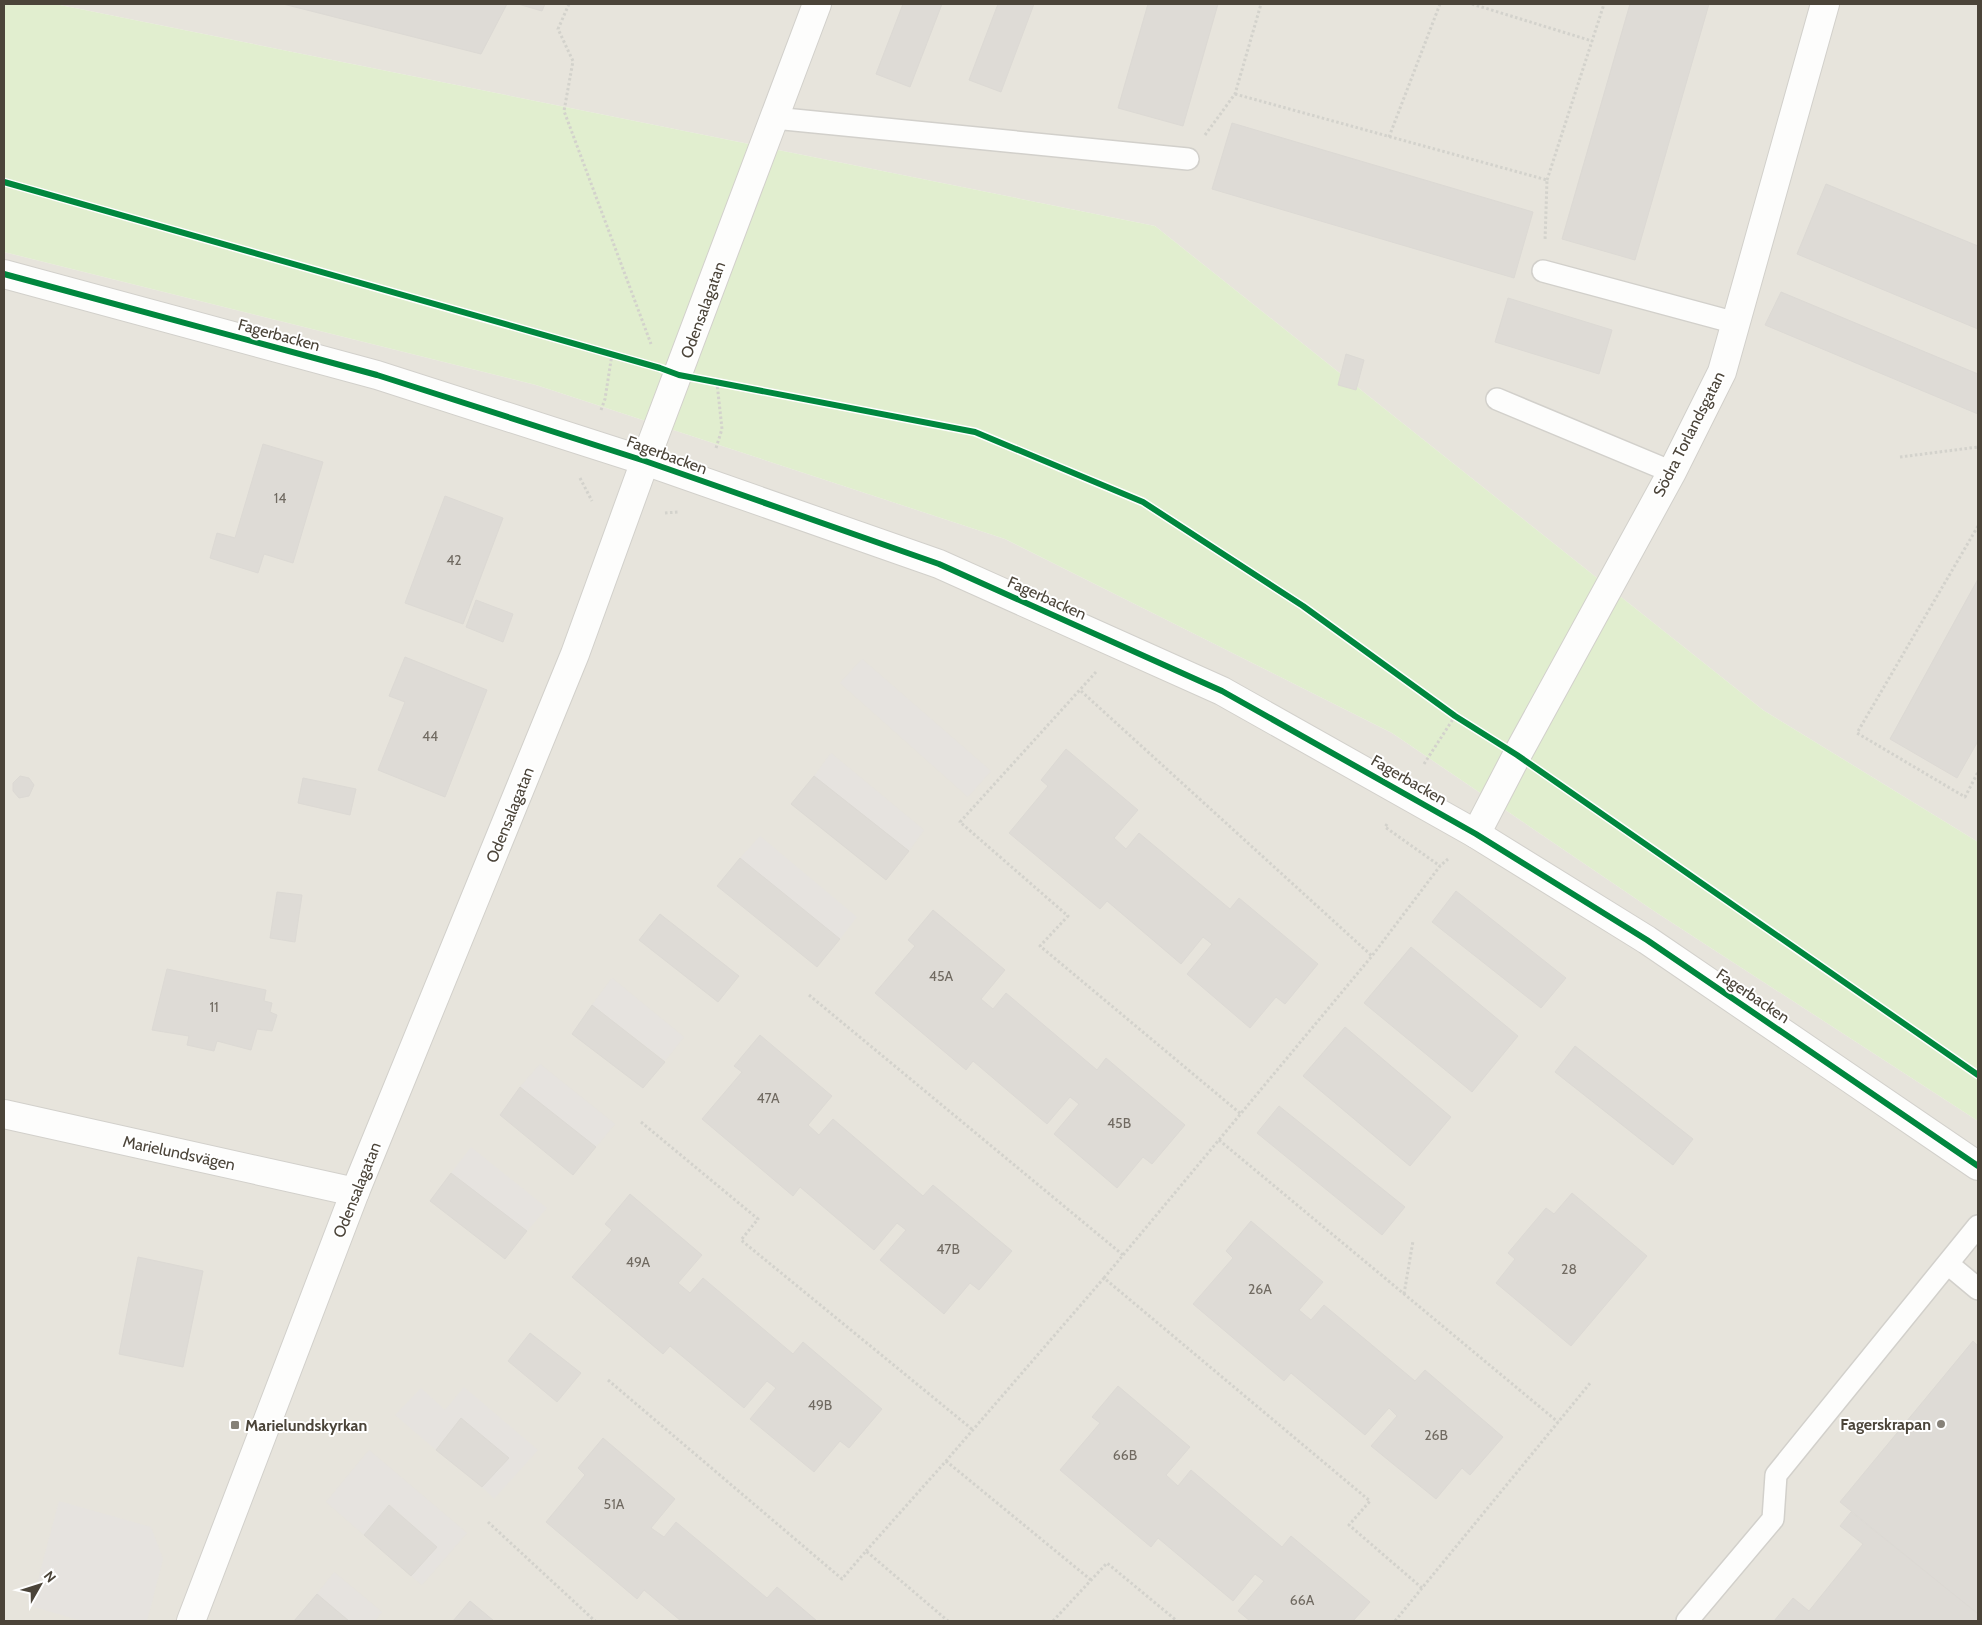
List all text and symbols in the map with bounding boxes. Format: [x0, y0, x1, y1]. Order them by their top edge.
street label: Odensalagatan [677, 259, 729, 361]
street label: Fagerbacken [236, 315, 322, 355]
street label: Södra Torlandsgatan [1649, 368, 1729, 500]
street label: Fagerbacken [624, 432, 710, 478]
house number: 14 [274, 489, 286, 507]
house number: 42 [446, 551, 462, 569]
street label: Fagerbacken [1005, 572, 1089, 624]
house number: 44 [422, 727, 438, 745]
street label: Fagerbacken [1368, 751, 1450, 809]
street label: Odensalagatan [482, 764, 538, 866]
street label: Fagerbacken [1713, 965, 1793, 1027]
house number: 45A [929, 967, 954, 985]
house number: 11 [209, 998, 219, 1016]
house number: 47A [756, 1089, 780, 1107]
house number: 45B [1107, 1114, 1131, 1132]
street label: Marielundsvägen [121, 1132, 237, 1174]
street label: Odensalagatan [329, 1139, 385, 1241]
house number: 47B [936, 1240, 960, 1258]
house number: 49A [626, 1253, 651, 1271]
house number: 28 [1561, 1260, 1577, 1278]
house number: 26A [1248, 1280, 1272, 1298]
house number: 49B [808, 1396, 832, 1414]
place label: Fagerskrapan [1840, 1415, 1931, 1434]
place label: Marielundskyrkan [245, 1416, 367, 1435]
marker: Fagerskrapan [1935, 1418, 1947, 1430]
marker: Marielundskyrkan [229, 1419, 241, 1431]
house number: 26B [1424, 1426, 1448, 1444]
house number: 66B [1113, 1446, 1137, 1464]
house number: 51A [604, 1495, 625, 1513]
north arrow [15, 1560, 65, 1610]
text: N [40, 1567, 60, 1586]
house number: 66A [1290, 1591, 1315, 1609]

